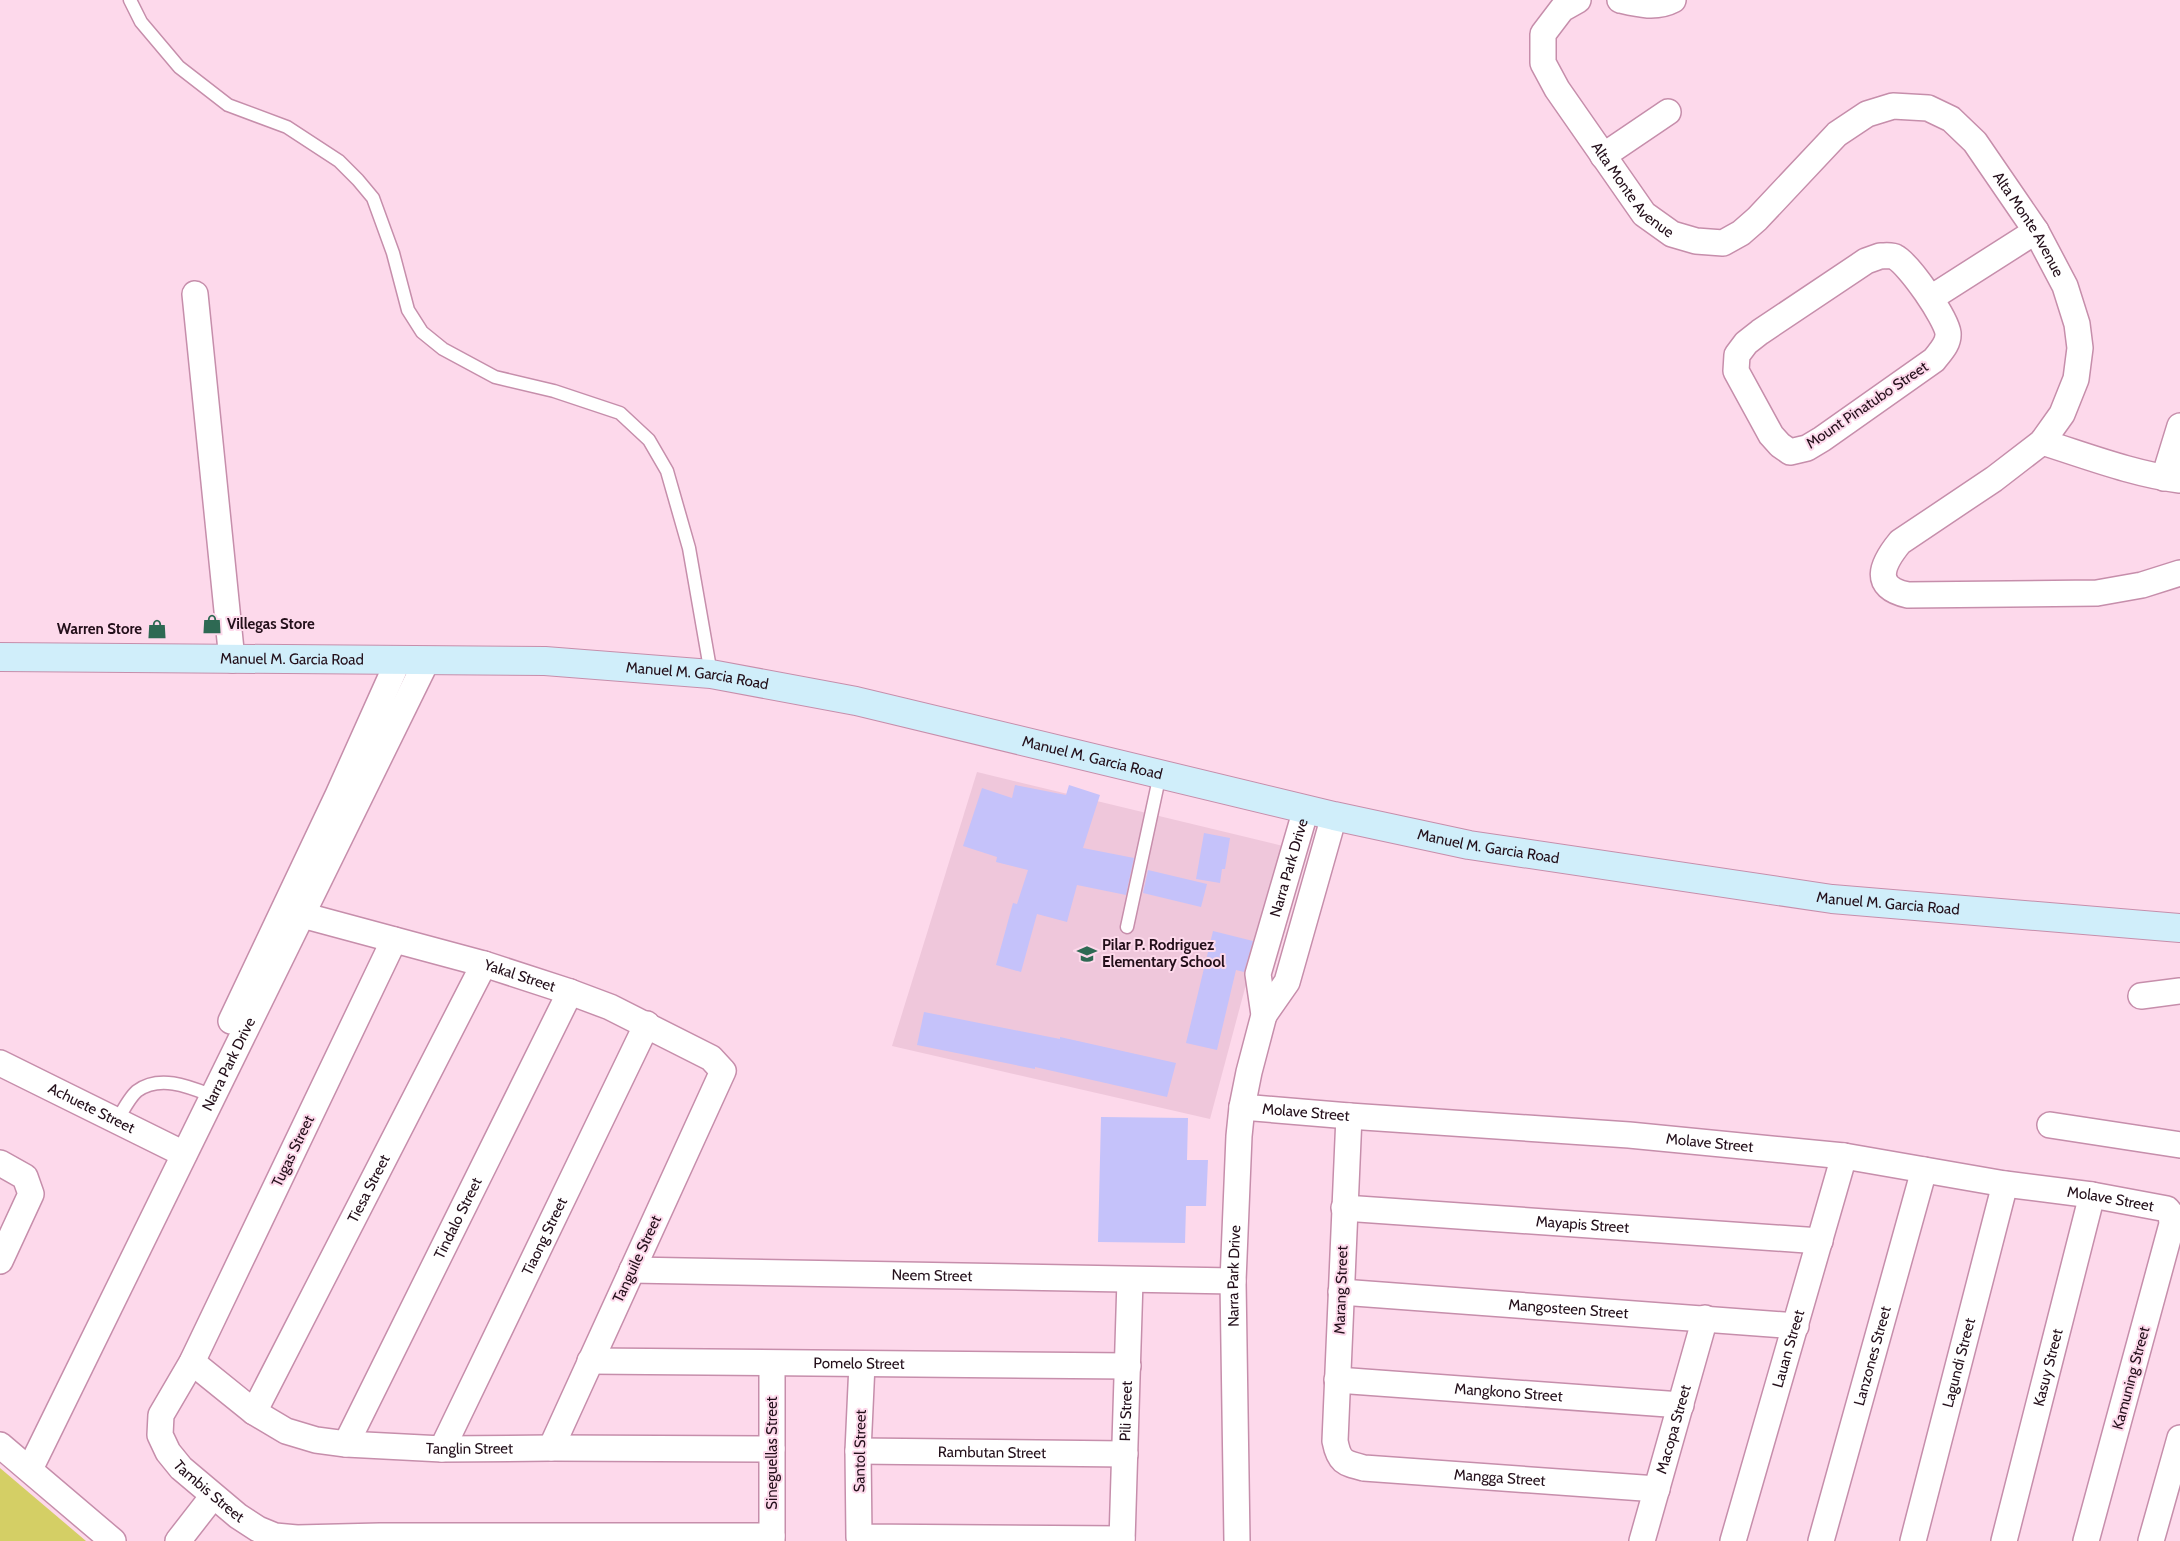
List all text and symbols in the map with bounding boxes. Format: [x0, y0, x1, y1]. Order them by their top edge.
street label: Alta Monte Avenue [1588, 138, 1678, 242]
street label: Alta Monte Avenue [1989, 168, 2068, 280]
street label: Mount Pinatubo Street [1803, 357, 1931, 453]
shop icon: Villegas Store [201, 613, 223, 635]
place label: Villegas Store [227, 615, 315, 633]
shop icon: Warren Store [146, 618, 168, 640]
place label: Warren Store [57, 620, 142, 638]
street label: Manuel M. Garcia Road [220, 650, 364, 669]
street label: Manuel M. Garcia Road [625, 658, 770, 694]
street label: Manuel M. Garcia Road [1020, 732, 1164, 783]
street label: Narra Park Drive [1266, 816, 1312, 919]
street label: Manuel M. Garcia Road [1416, 825, 1561, 867]
street label: Manuel M. Garcia Road [1815, 888, 1960, 919]
place label: Pilar P. Rodriguez Elementary School [1102, 936, 1225, 971]
school or university icon: Pilar P. Rodriguez Elementary School [1076, 943, 1098, 965]
street label: Yakal Street [481, 955, 558, 996]
street label: Narra Park Drive [198, 1014, 259, 1114]
street label: Achuete Street [45, 1079, 138, 1137]
street label: Molave Street [1261, 1100, 1350, 1125]
street label: Tugas Street [268, 1112, 318, 1190]
street label: Molave Street [1665, 1130, 1754, 1156]
street label: Tiesa Street [344, 1152, 394, 1226]
street label: Tindalo Street [430, 1174, 486, 1262]
street label: Molave Street [2066, 1183, 2155, 1215]
street label: Tiaong Street [518, 1195, 571, 1278]
street label: Tanguile Street [609, 1212, 665, 1306]
street label: Mayapis Street [1535, 1212, 1630, 1237]
street label: Narra Park Drive [1224, 1225, 1244, 1327]
street label: Marang Street [1330, 1245, 1352, 1335]
street label: Neem Street [891, 1266, 973, 1285]
street label: Mangosteen Street [1508, 1296, 1629, 1322]
street label: Lanzones Street [1850, 1304, 1895, 1408]
street label: Lauan Street [1769, 1308, 1808, 1390]
street label: Lagundi Street [1939, 1316, 1979, 1410]
street label: Kamuning Street [2109, 1324, 2153, 1432]
street label: Kasuy Street [2030, 1327, 2067, 1408]
street label: Pomelo Street [813, 1354, 905, 1373]
street label: Mangkono Street [1454, 1380, 1563, 1405]
street label: Pili Street [1116, 1381, 1136, 1442]
street label: Macopa Street [1652, 1383, 1695, 1476]
street label: Sineguellas Street [763, 1396, 781, 1510]
street label: Santol Street [850, 1409, 870, 1493]
street label: Tanglin Street [425, 1439, 513, 1458]
street label: Rambutan Street [938, 1443, 1046, 1462]
street label: Tambis Street [169, 1457, 247, 1526]
street label: Mangga Street [1453, 1465, 1546, 1490]

